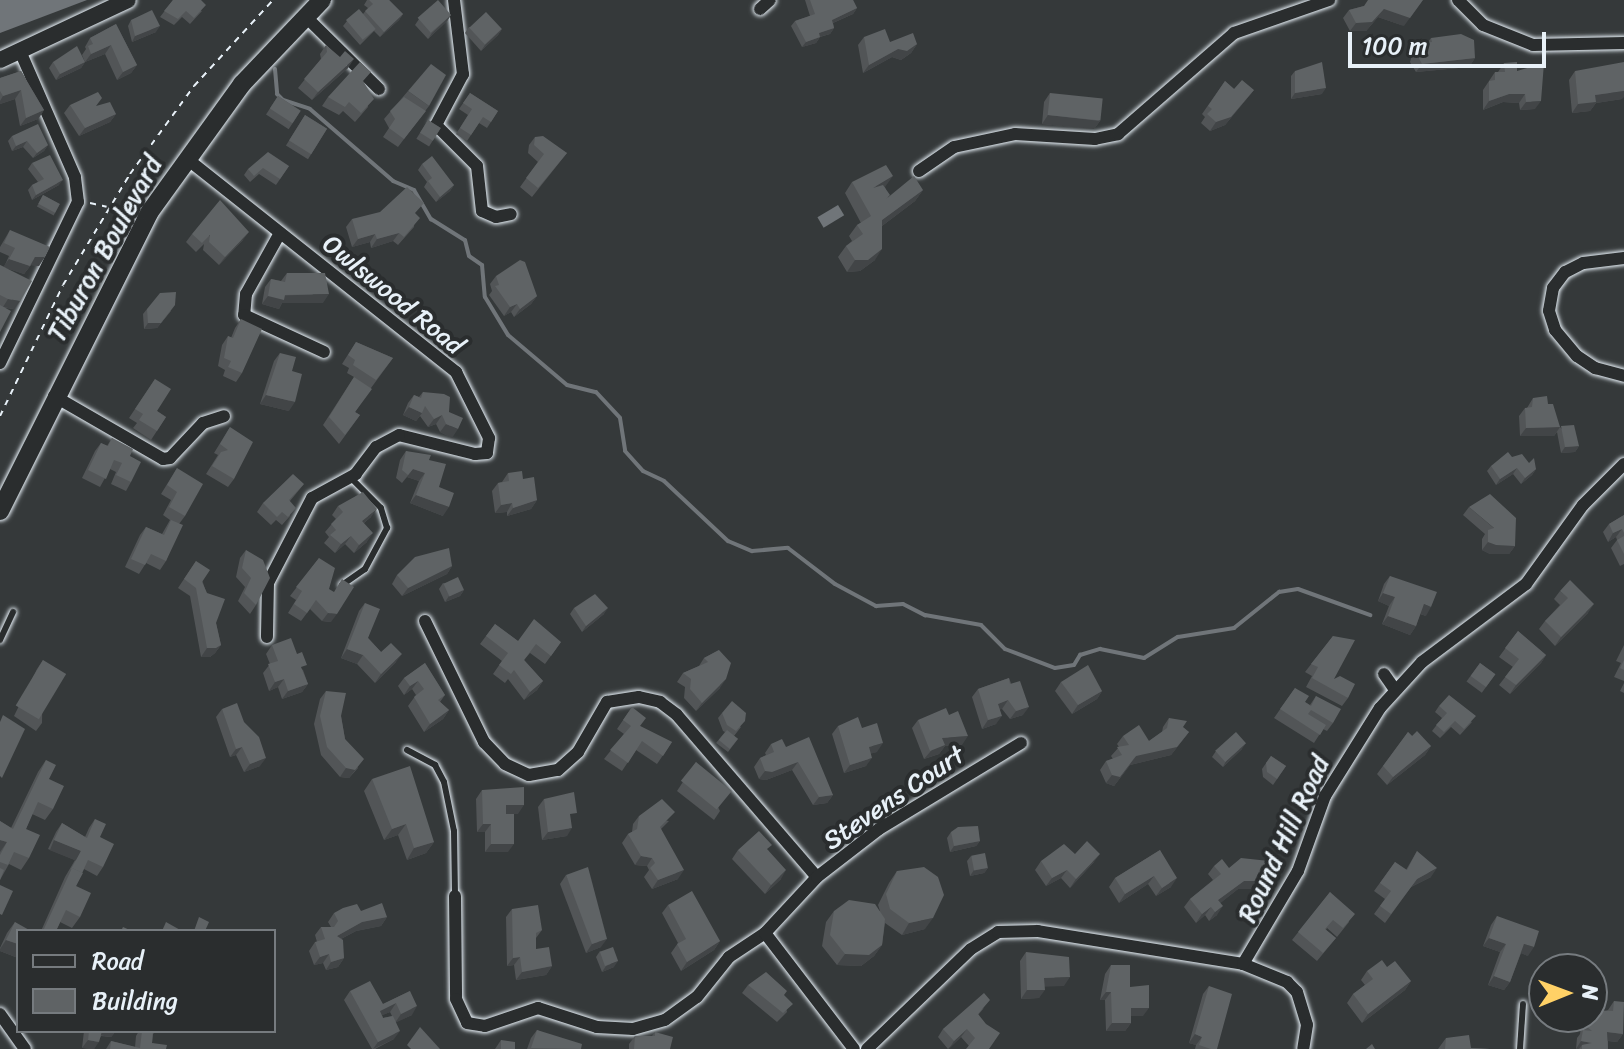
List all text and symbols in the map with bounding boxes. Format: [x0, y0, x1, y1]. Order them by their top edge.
scale bar [1352, 16, 1550, 66]
text: 100 m [1362, 25, 1427, 67]
street label: Tiburon Boulevard [41, 151, 169, 347]
street label: Owlswood Road [316, 228, 470, 362]
street label: Stevens Court [817, 739, 971, 857]
street label: Round Hill Road [1232, 751, 1336, 927]
legend [16, 929, 276, 1033]
text: Road [92, 940, 143, 982]
north arrow [1528, 953, 1608, 1033]
text: Building [92, 980, 178, 1022]
text: N [1571, 985, 1610, 1001]

